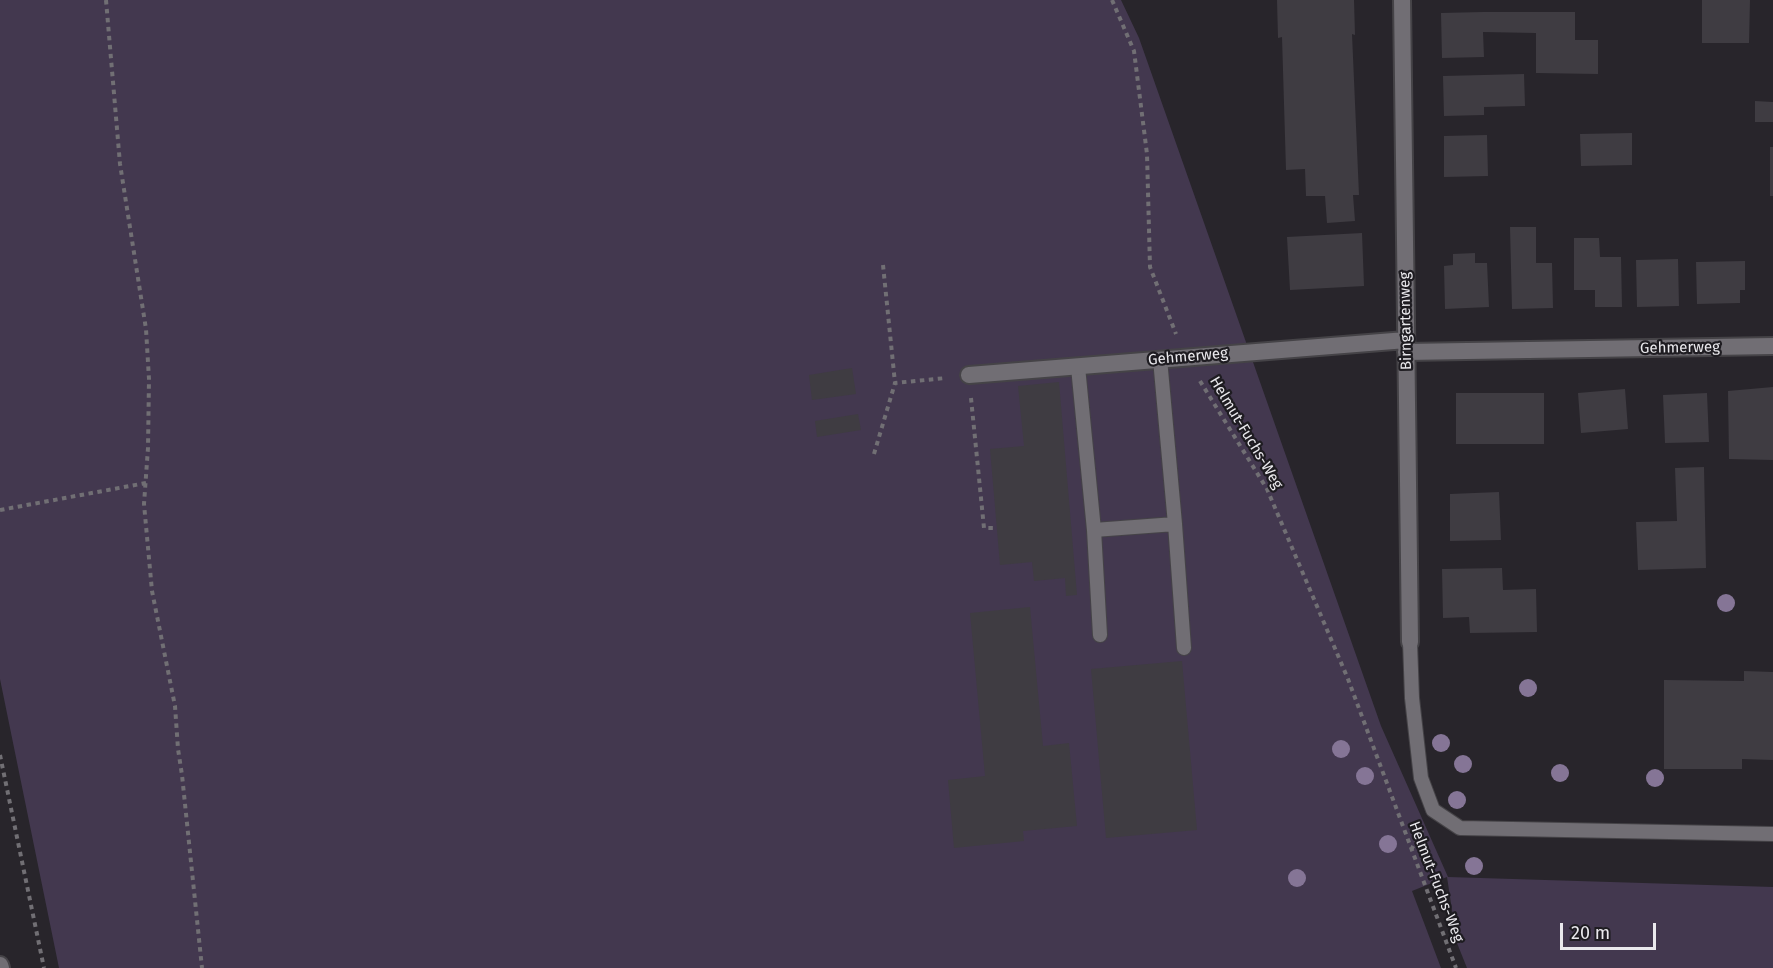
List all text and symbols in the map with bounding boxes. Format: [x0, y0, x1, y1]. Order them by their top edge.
street label: Birngartenweg [1396, 272, 1416, 370]
street label: Gehmerweg [1640, 338, 1720, 358]
street label: Gehmerweg [1147, 345, 1229, 369]
street label: Helmut-Fuchs-Weg [1205, 374, 1287, 492]
street label: Helmut-Fuchs-Weg [1405, 819, 1467, 945]
scale bar [1563, 911, 1659, 949]
text: 20 m [1571, 922, 1610, 944]

